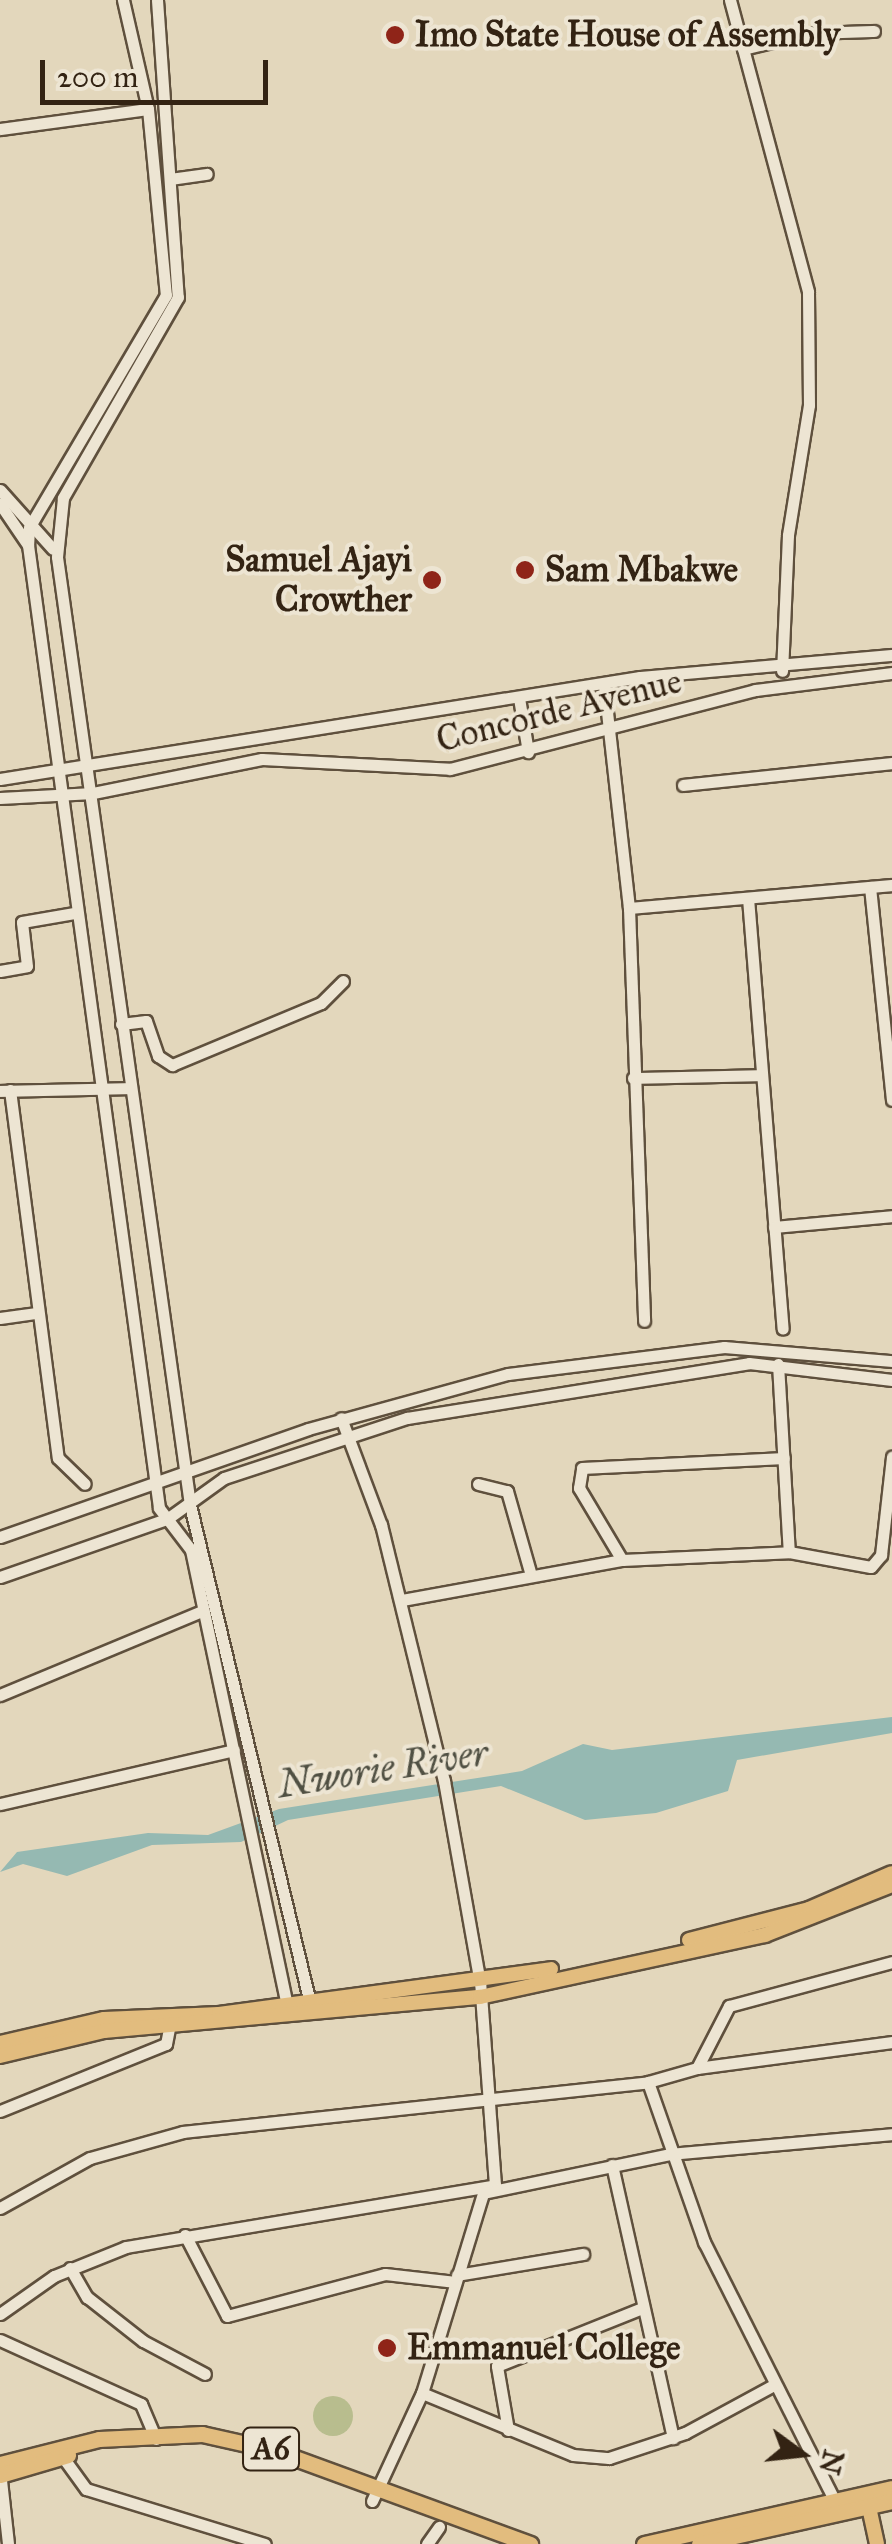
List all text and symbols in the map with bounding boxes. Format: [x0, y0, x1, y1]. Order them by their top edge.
place label: Imo State House of Assembly [415, 14, 840, 56]
marker: Imo State House of Assembly [384, 24, 406, 46]
scale bar [45, 40, 272, 102]
text: 200 m [57, 59, 138, 95]
place label: Samuel Ajayi Crowther [225, 539, 412, 621]
place label: Sam Mbakwe [545, 549, 738, 591]
marker: Sam Mbakwe [514, 559, 536, 581]
marker: Samuel Ajayi Crowther [421, 569, 443, 591]
street label: Concorde Avenue [432, 660, 686, 762]
water label: Nworie River [275, 1730, 491, 1808]
place label: Emmanuel College [407, 2327, 681, 2369]
marker: Emmanuel College [376, 2337, 398, 2359]
north arrow [752, 2404, 852, 2504]
road number: A6 [241, 2422, 301, 2476]
text: N [811, 2446, 851, 2478]

